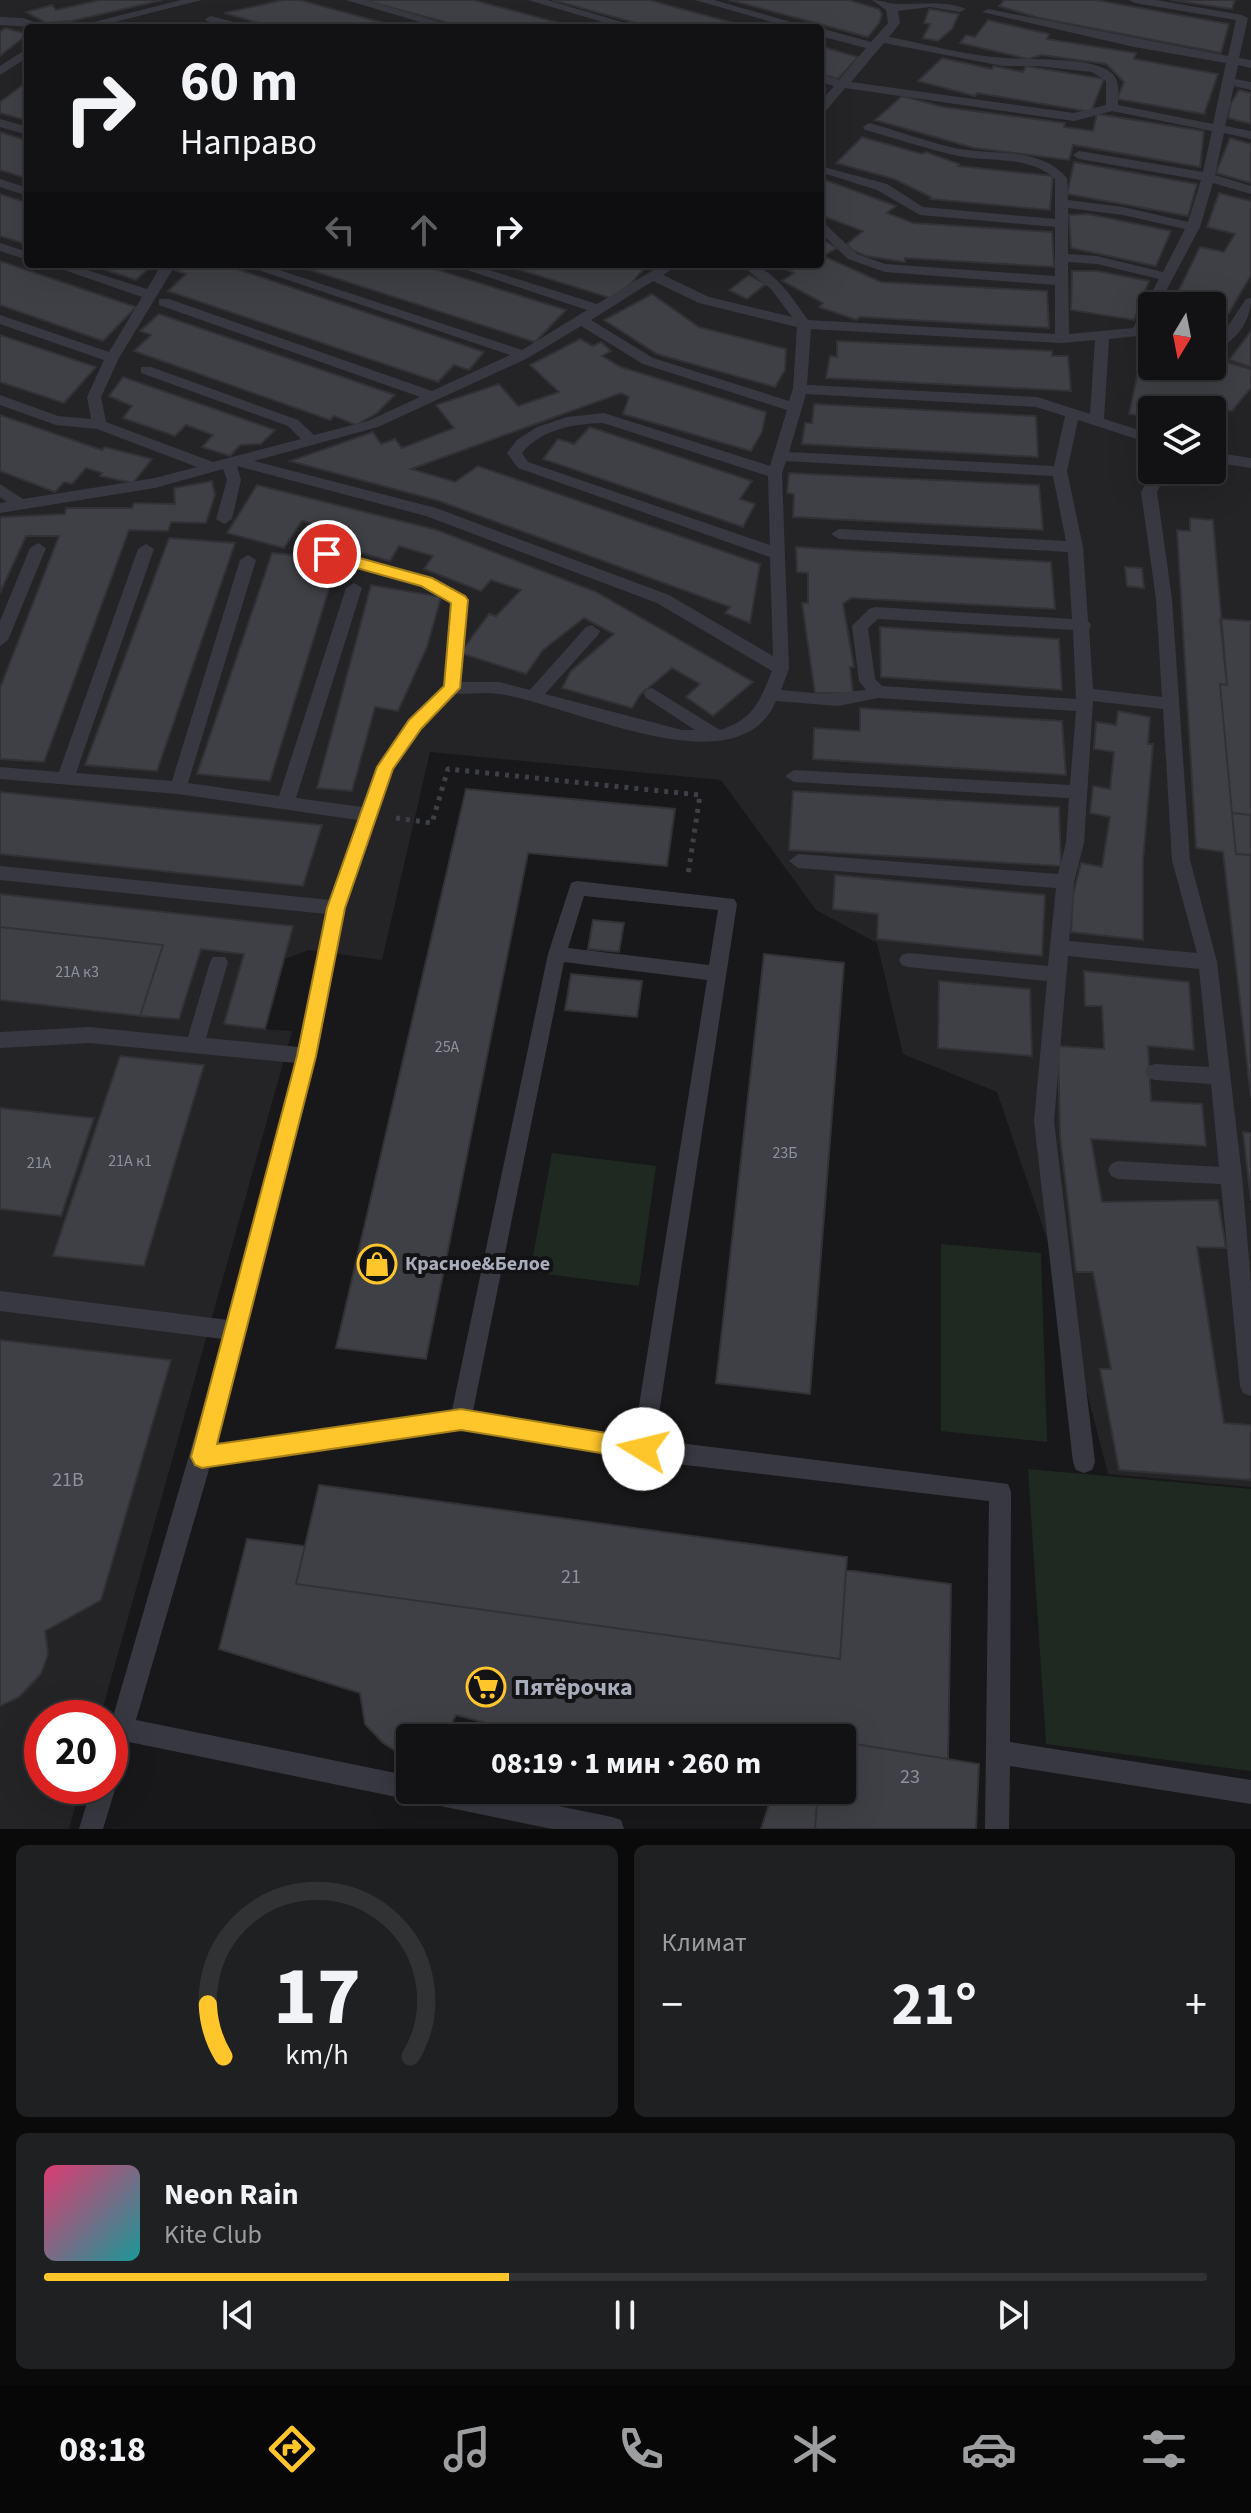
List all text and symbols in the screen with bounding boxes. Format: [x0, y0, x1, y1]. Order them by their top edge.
text: 60 m [180, 43, 298, 122]
icon: right [48, 56, 152, 160]
text: Направо [180, 117, 317, 168]
icon: left [318, 208, 362, 252]
icon: ahead [402, 208, 446, 252]
icon: right [486, 208, 530, 252]
north arrow [1138, 292, 1226, 380]
map controls [1138, 292, 1226, 484]
button: layers [1138, 396, 1226, 484]
pin [293, 520, 361, 588]
icon: arrive [305, 532, 349, 576]
house number: 21А к3 [55, 961, 99, 983]
house number: 25А [435, 1036, 460, 1058]
house number: 23Б [772, 1142, 798, 1164]
house number: 21А к1 [108, 1150, 152, 1172]
house number: 21А [27, 1152, 52, 1174]
shop icon: Красное&Белое [356, 1243, 398, 1285]
place label: Красное&Белое [405, 1250, 550, 1278]
position arrow [601, 1407, 685, 1491]
house number: 21В [52, 1466, 84, 1494]
house number: 21 [561, 1563, 581, 1591]
supermarket icon: Пятёрочка [465, 1666, 507, 1708]
place label: Пятёрочка [514, 1670, 633, 1705]
speed limit sign: 20 [24, 1700, 128, 1804]
text: 08:19 · 1 мин · 260 m [491, 1742, 761, 1785]
house number: 23 [900, 1763, 920, 1791]
text: Климат [662, 1924, 747, 1961]
text: 17 [273, 1938, 361, 2056]
text: 21° [892, 1963, 977, 2048]
text: − [662, 1974, 683, 2037]
text: + [1185, 1974, 1207, 2037]
text: km/h [285, 2035, 348, 2075]
text: Neon Rain [164, 2173, 299, 2216]
text: Kite Club [164, 2216, 262, 2253]
icon: previous [216, 2293, 260, 2337]
icon: pause [603, 2293, 647, 2337]
icon: next [991, 2293, 1035, 2337]
icon: directions [264, 2421, 320, 2477]
icon: music [439, 2421, 495, 2477]
icon: phone [613, 2421, 669, 2477]
icon: climate [787, 2421, 843, 2477]
icon: car [961, 2421, 1017, 2477]
icon: filters [1136, 2421, 1192, 2477]
text: 08:18 [59, 2424, 146, 2475]

